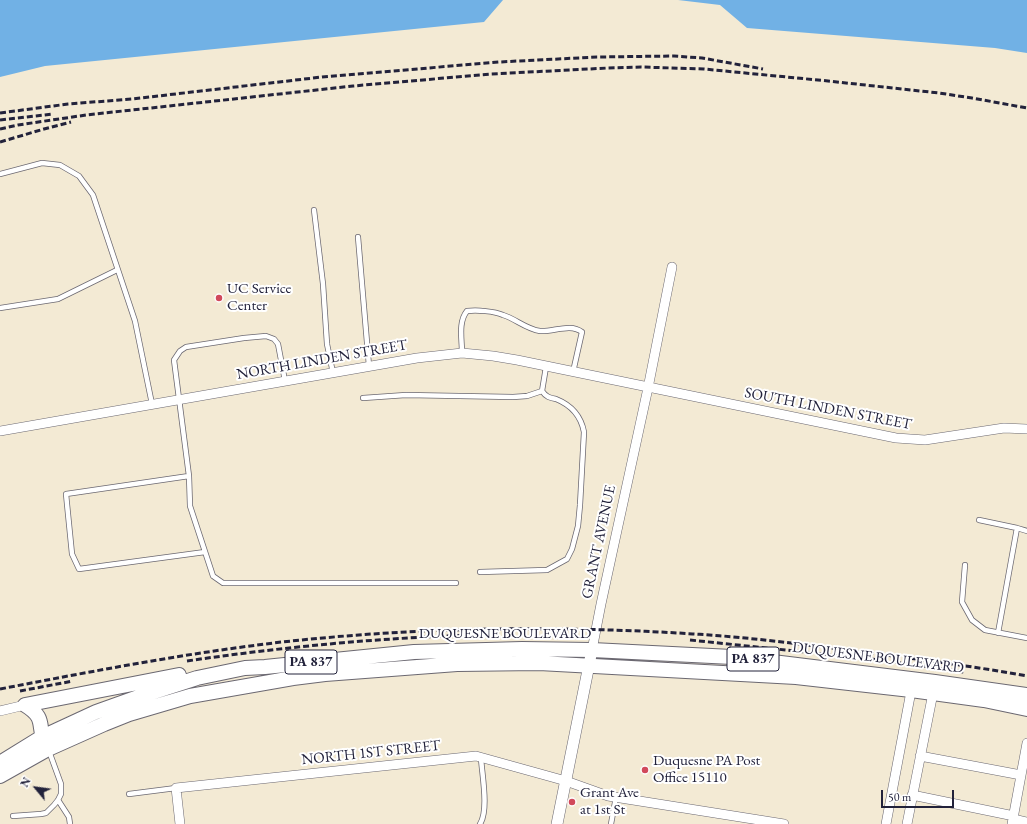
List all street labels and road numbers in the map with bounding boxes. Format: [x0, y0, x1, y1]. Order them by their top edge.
street label: NORTH LINDEN STREET [235, 336, 409, 384]
street label: SOUTH LINDEN STREET [743, 384, 913, 434]
street label: GRANT AVENUE [578, 484, 620, 600]
street label: DUQUESNE BOULEVARD [419, 625, 591, 643]
street label: DUQUESNE BOULEVARD [791, 639, 965, 677]
road number: PA 837 [727, 647, 779, 671]
road number: PA 837 [285, 650, 337, 674]
street label: NORTH 1ST STREET [301, 737, 441, 769]

